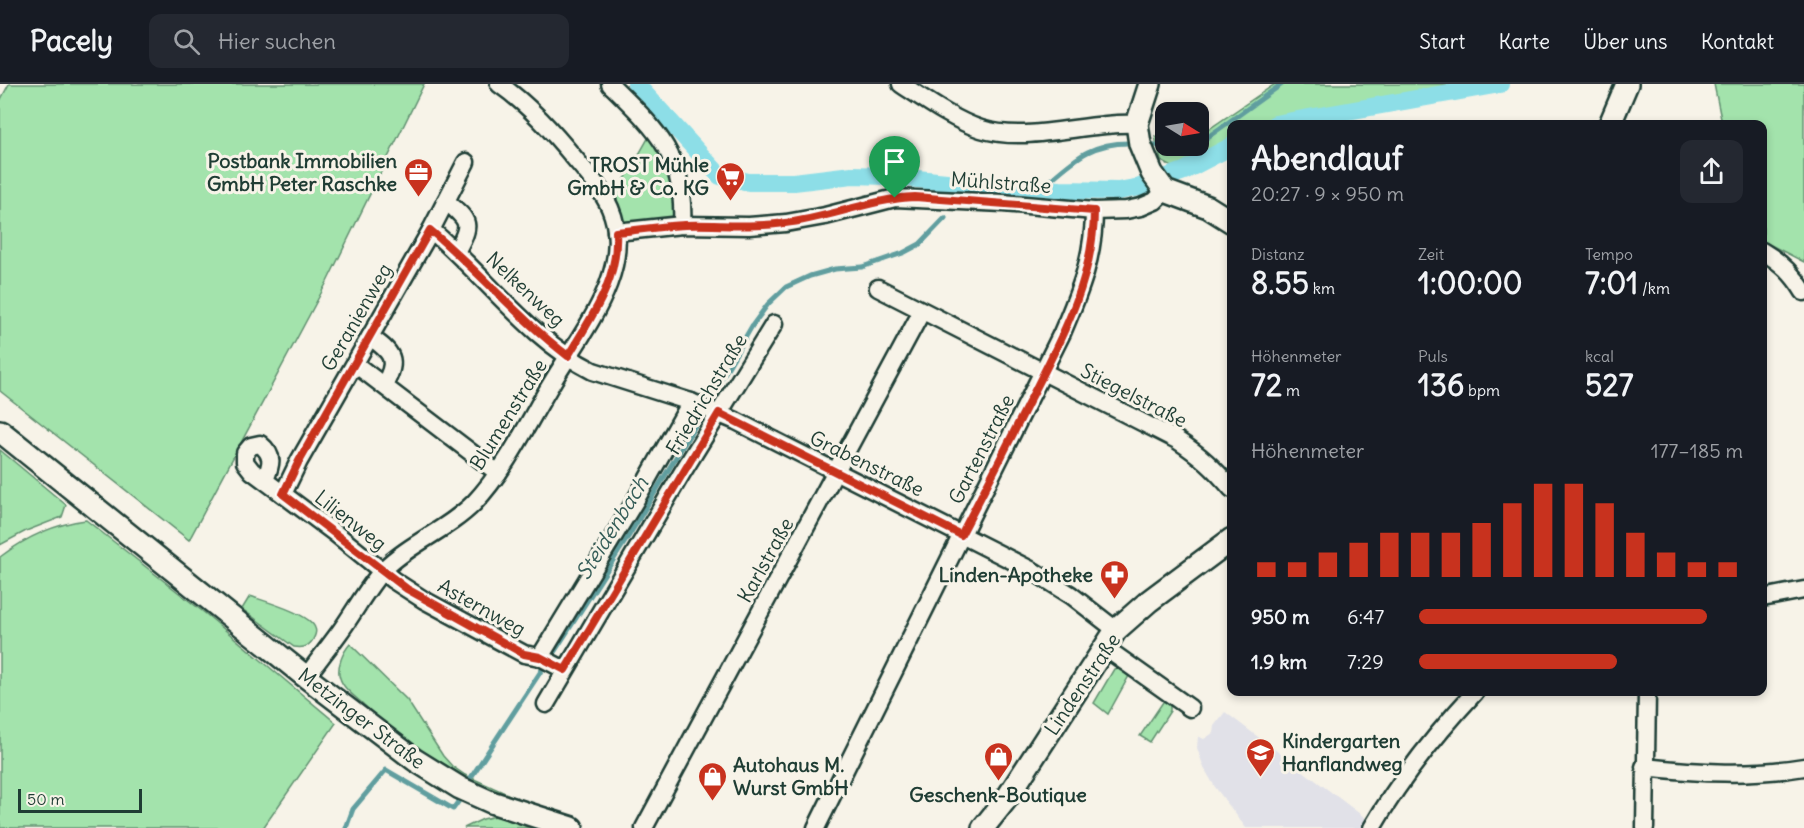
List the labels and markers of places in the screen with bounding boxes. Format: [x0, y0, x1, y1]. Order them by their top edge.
pin [869, 136, 920, 198]
place label: Postbank Immobilien GmbH Peter Raschke [207, 148, 397, 196]
place label: TROST Mühle GmbH & Co. KG [567, 152, 709, 200]
office icon: Postbank Immobilien GmbH Peter Raschke [402, 156, 434, 198]
supermarket icon: TROST Mühle GmbH & Co. KG [714, 160, 746, 202]
pharmacy icon: Linden-Apotheke [1098, 558, 1130, 600]
place label: Linden-Apotheke [938, 562, 1093, 587]
place label: Kindergarten Hanflandweg [1282, 728, 1403, 776]
school or university icon: Kindergarten Hanflandweg [1245, 736, 1277, 778]
shop icon: Geschenk-Boutique [982, 740, 1014, 782]
place label: Autohaus M. Wurst GmbH [733, 752, 849, 800]
shop icon: Autohaus M. Wurst GmbH [696, 760, 728, 802]
place label: Geschenk-Boutique [909, 782, 1087, 807]

